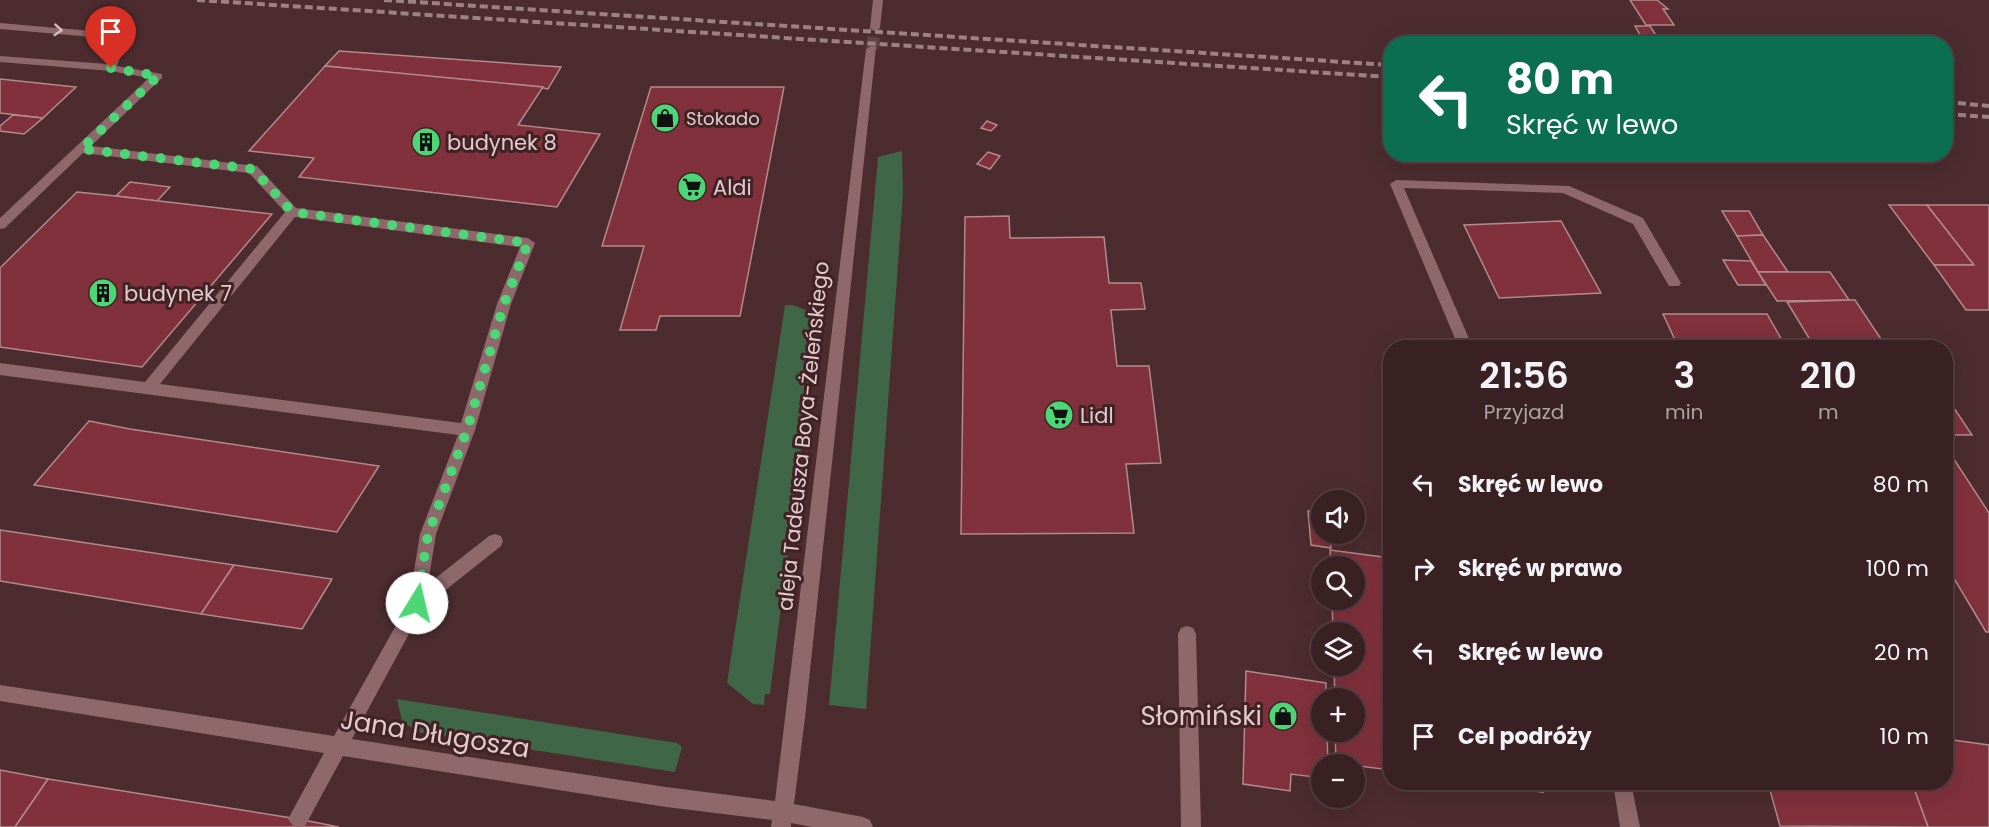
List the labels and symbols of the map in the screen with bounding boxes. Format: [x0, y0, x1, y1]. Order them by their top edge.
pin [85, 6, 136, 68]
one-way arrow [54, 23, 63, 36]
shop icon: Stokado [649, 102, 681, 134]
place label: Stokado [686, 106, 760, 131]
building icon: budynek 8 [410, 126, 442, 158]
place label: budynek 8 [447, 128, 557, 157]
supermarket icon: Aldi [676, 171, 708, 203]
place label: Aldi [713, 173, 752, 202]
street label: aleja Tadeusza Boya-Żeleńskiego [770, 260, 836, 612]
building icon: budynek 7 [87, 277, 119, 309]
place label: budynek 7 [124, 279, 232, 308]
supermarket icon: Lidl [1043, 399, 1075, 431]
place label: Lidl [1080, 401, 1114, 430]
position arrow [385, 571, 449, 635]
place label: Słomiński [1140, 698, 1262, 734]
shop icon: Słomiński [1267, 700, 1299, 732]
street label: Jana Długosza [338, 701, 532, 767]

